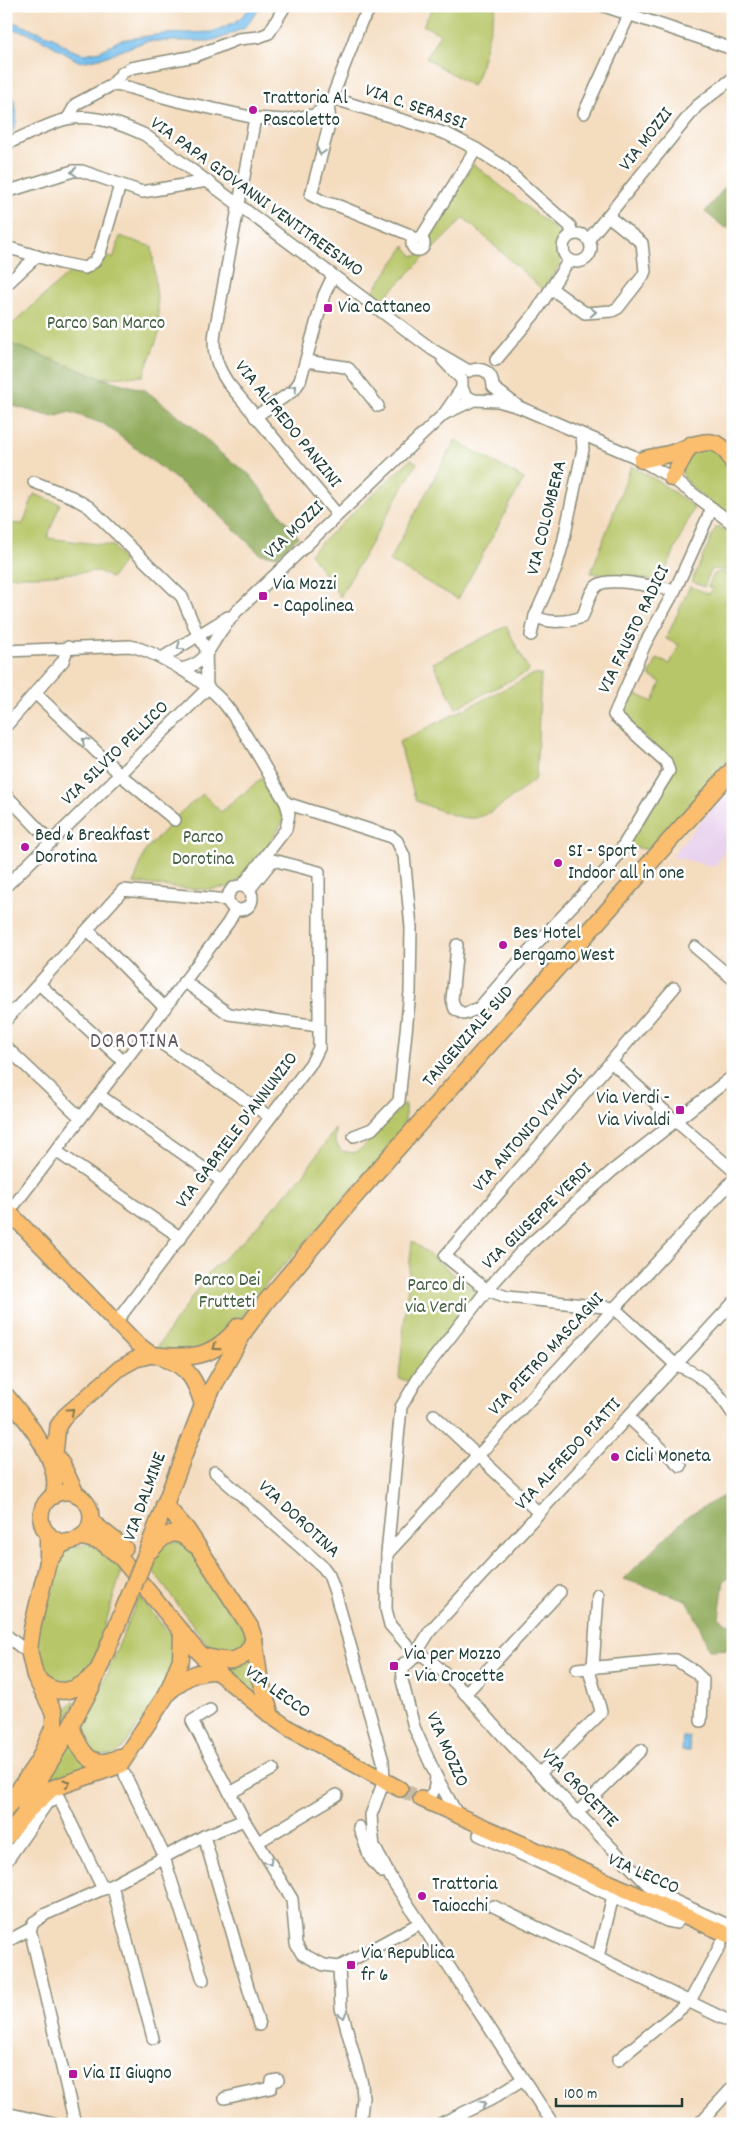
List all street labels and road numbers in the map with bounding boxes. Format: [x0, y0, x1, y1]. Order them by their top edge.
street label: VIA C. SERASSI [361, 78, 470, 138]
street label: VIA MOZZI [613, 102, 681, 178]
street label: VIA PAPA GIOVANNI VENTITREESIMO [144, 111, 368, 285]
street label: VIA ALFREDO PANZINI [227, 355, 347, 495]
street label: VIA COLOMBERA [521, 458, 575, 578]
street label: VIA MOZZI [259, 495, 331, 567]
street label: VIA FAUSTO RADICI [592, 561, 678, 699]
street label: VIA SILVIO PELLICO [56, 695, 176, 813]
street label: TANGENZIALE SUD [417, 980, 521, 1094]
street label: VIA GABRIELE D'ANNUNZIO [170, 1047, 306, 1215]
street label: VIA ANTONIO VIVALDI [467, 1063, 591, 1199]
street label: VIA GIUSEPPE VERDI [477, 1157, 599, 1277]
street label: VIA PIETRO MASCAGNI [483, 1287, 611, 1423]
street label: VIA ALFREDO PIATTI [510, 1393, 628, 1517]
street label: VIA DALMINE [117, 1448, 175, 1545]
street label: VIA DOROTINA [251, 1475, 345, 1565]
street label: VIA LECCO [238, 1660, 316, 1726]
street label: VIA MOZZO [418, 1708, 474, 1792]
street label: VIA CROCETTE [534, 1743, 624, 1835]
street label: VIA LECCO [603, 1847, 683, 1903]

